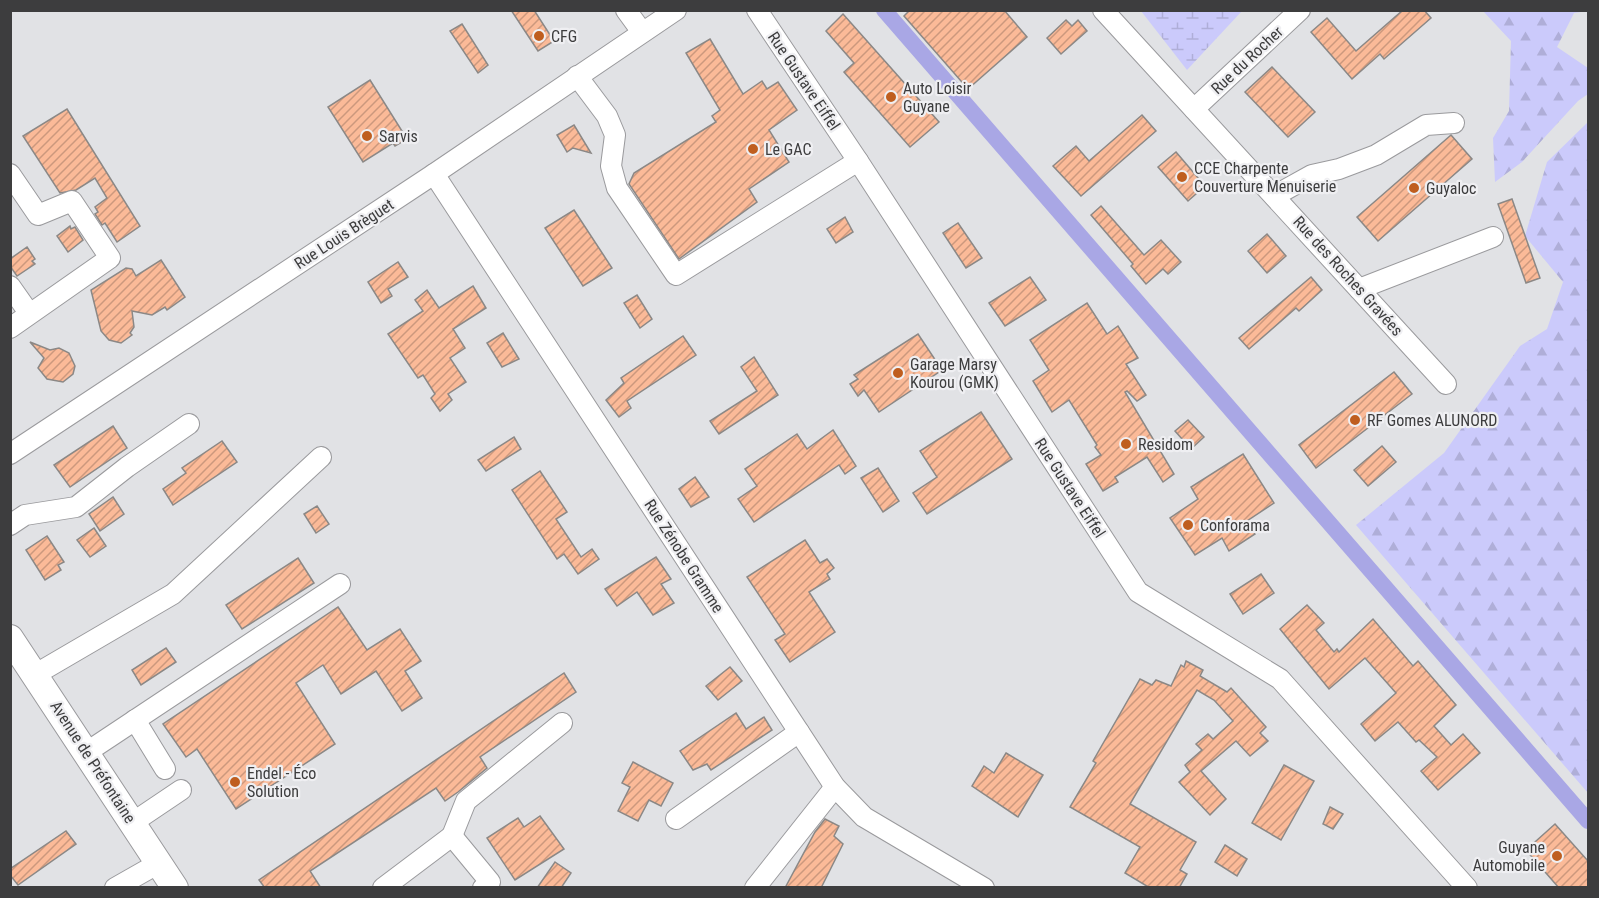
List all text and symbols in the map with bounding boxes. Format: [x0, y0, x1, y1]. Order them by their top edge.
street label: Rue du Rocher [1207, 22, 1287, 98]
place label: CFG [551, 27, 577, 46]
street label: Rue Gustave Eiffel [764, 28, 844, 134]
marker: CFG [532, 29, 546, 43]
place label: Auto Loisir Guyane [903, 79, 971, 116]
marker: Auto Loisir Guyane [884, 90, 898, 104]
place label: Sarvis [379, 127, 418, 146]
marker: Sarvis [360, 129, 374, 143]
place label: Le GAC [765, 140, 811, 159]
marker: Le GAC [746, 142, 760, 156]
place label: CCE Charpente Couverture Menuiserie [1194, 159, 1336, 196]
marker: CCE Charpente Couverture Menuiserie [1175, 170, 1189, 184]
place label: Guyaloc [1426, 179, 1477, 198]
marker: Guyaloc [1407, 181, 1421, 195]
street label: Rue Louis Brèguet [291, 195, 397, 273]
street label: Rue des Roches Gravées [1289, 212, 1407, 340]
place label: Garage Marsy Kourou (GMK) [910, 355, 999, 392]
marker: Garage Marsy Kourou (GMK) [891, 366, 905, 380]
place label: RF Gomes ALUNORD [1367, 411, 1497, 430]
marker: RF Gomes ALUNORD [1348, 413, 1362, 427]
street label: Rue Gustave Eiffel [1031, 435, 1109, 541]
place label: Residom [1138, 435, 1193, 454]
marker: Residom [1119, 437, 1133, 451]
street label: Rue Zénobe Gramme [640, 496, 728, 616]
place label: Conforama [1200, 516, 1270, 535]
marker: Conforama [1181, 518, 1195, 532]
street label: Avenue de Préfontaine [46, 697, 140, 827]
place label: Endel - Éco Solution [247, 764, 316, 801]
marker: Endel - Éco Solution [228, 775, 242, 789]
place label: Guyane Automobile [1473, 838, 1545, 875]
marker: Guyane Automobile [1550, 849, 1564, 863]

